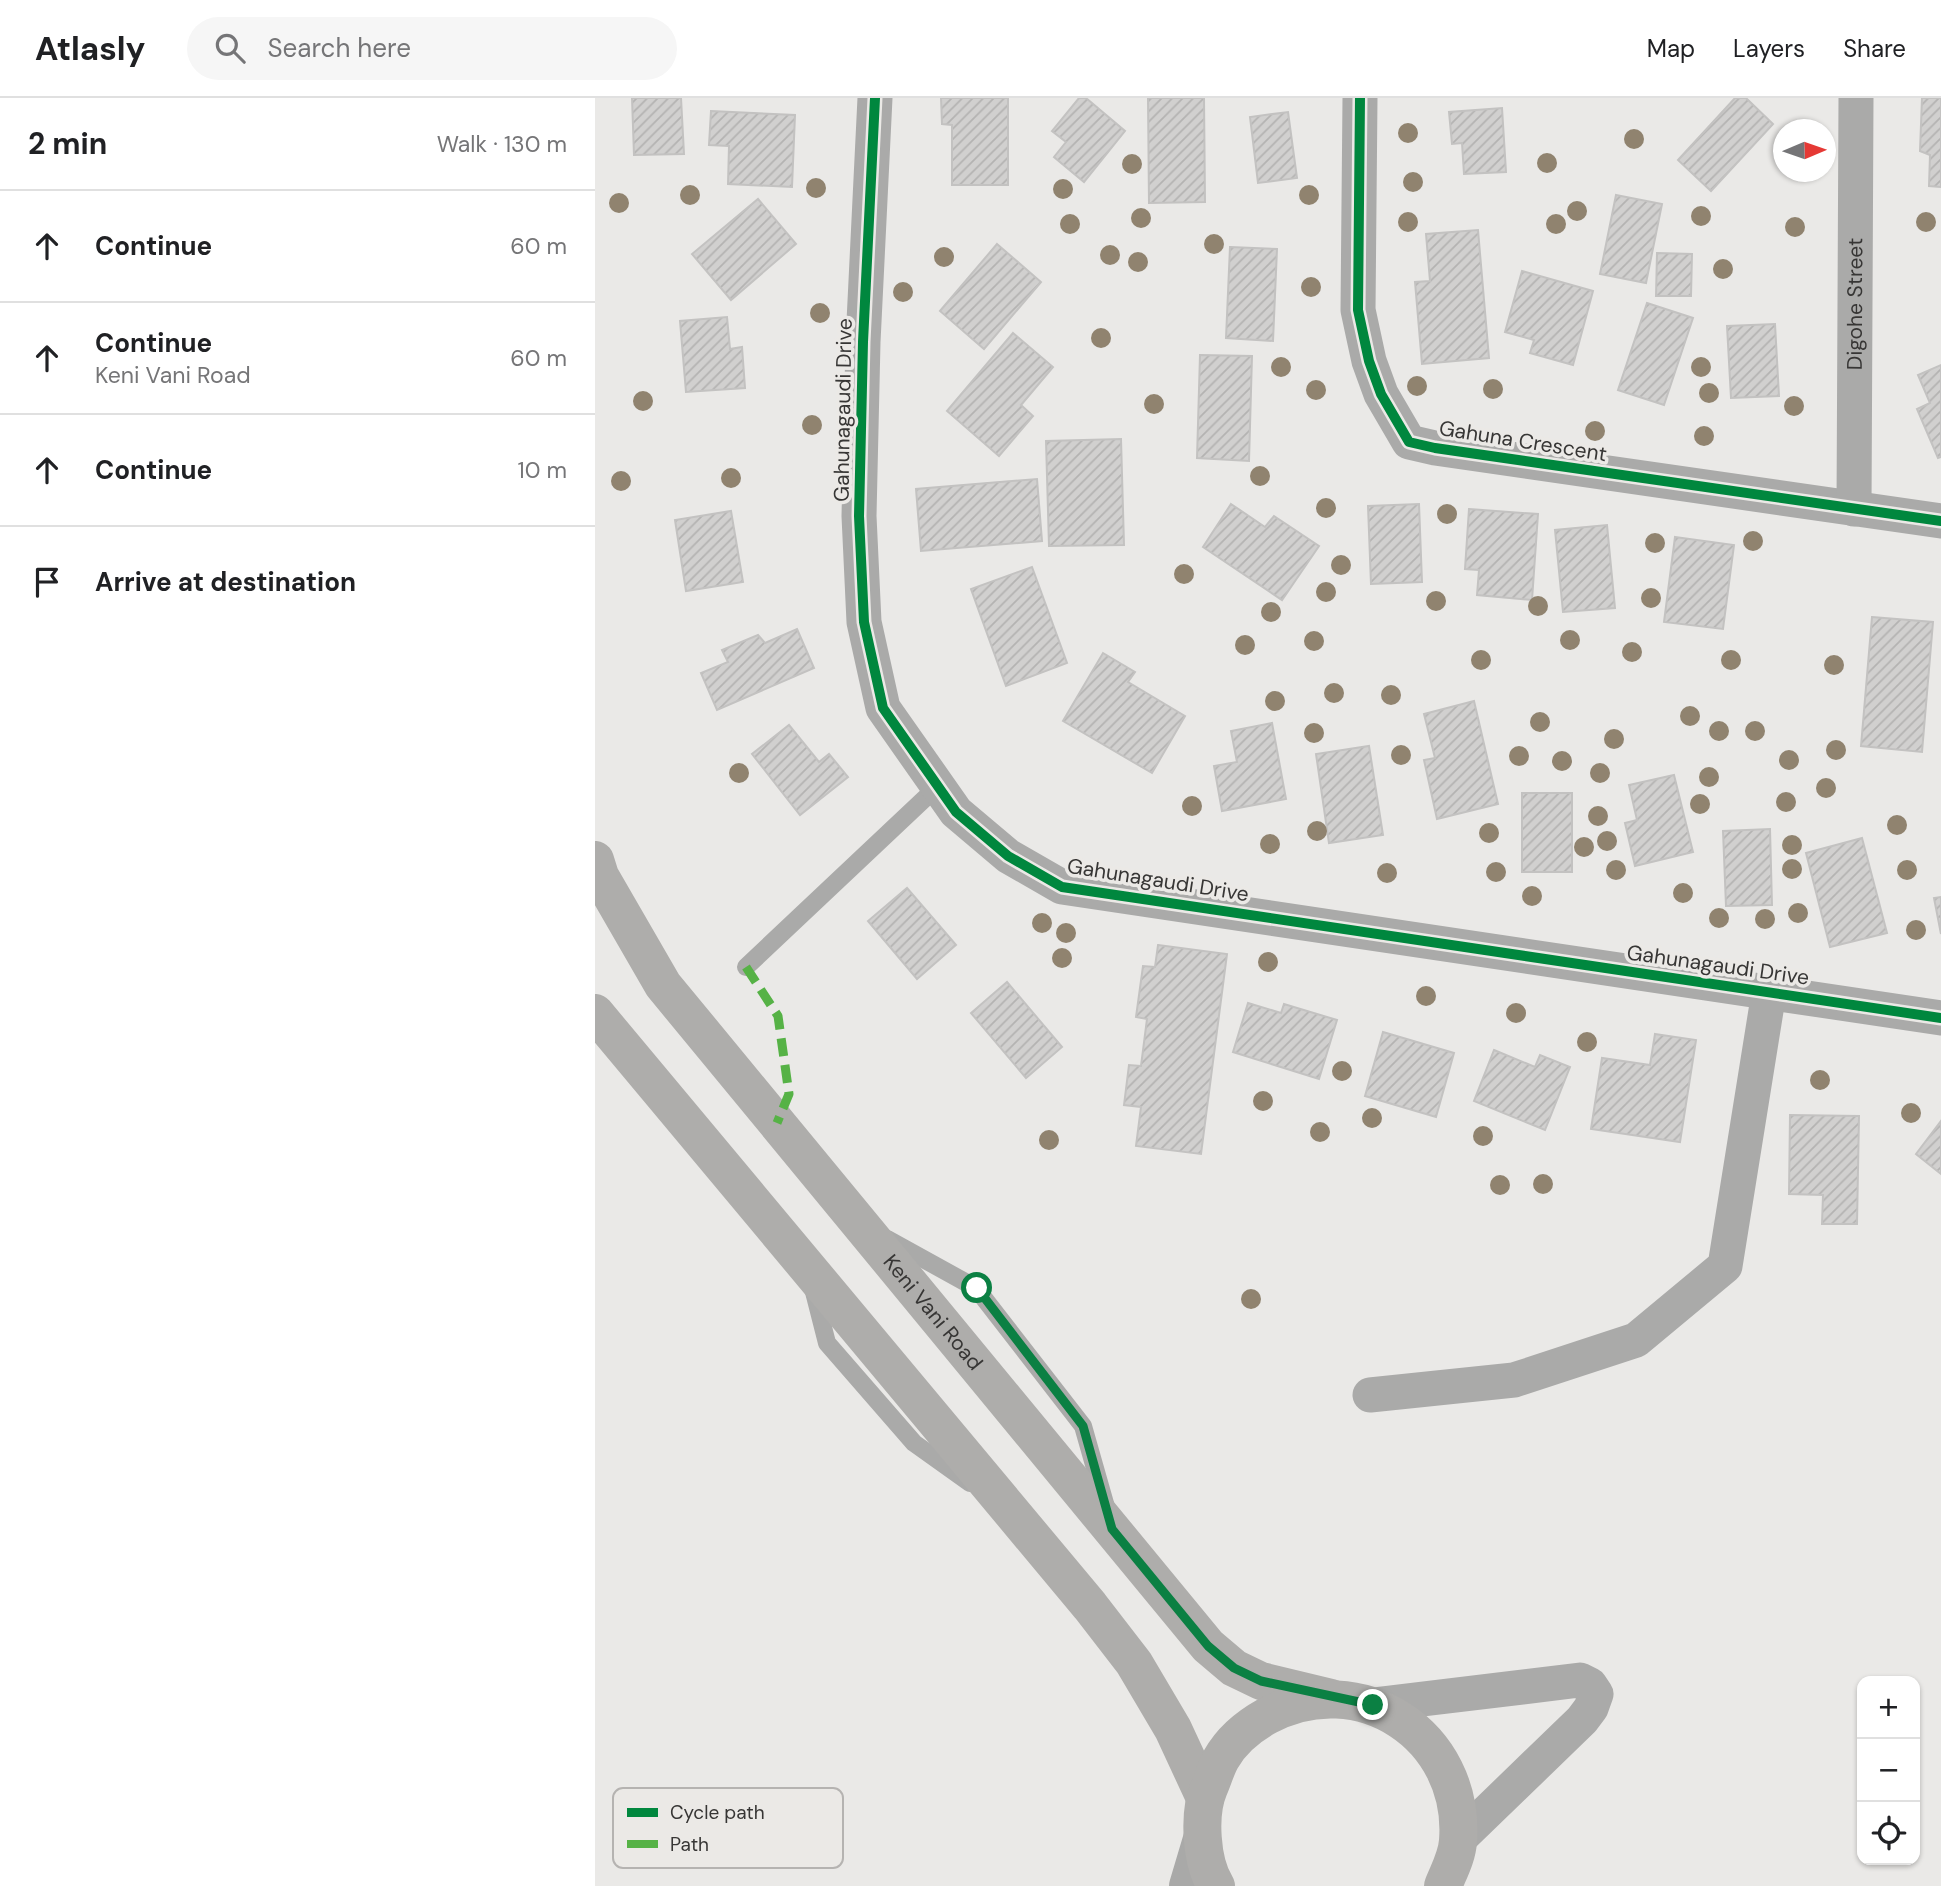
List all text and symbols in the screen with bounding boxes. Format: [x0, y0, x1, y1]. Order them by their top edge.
search box [187, 17, 677, 80]
text: Atlasly [35, 27, 145, 70]
icon: search [211, 29, 249, 67]
text: Search here [267, 31, 411, 65]
text: Map [1647, 33, 1695, 64]
text: Layers [1733, 33, 1805, 64]
text: Share [1843, 33, 1906, 64]
north arrow [1773, 119, 1836, 182]
text: 2 min [28, 124, 107, 163]
text: Walk · 130 m [437, 129, 567, 159]
icon: ahead [28, 227, 66, 265]
text: Continue [95, 229, 212, 263]
text: 60 m [510, 231, 567, 261]
street label: Digohe Street [1841, 238, 1869, 370]
street label: Gahunagaudi Drive [827, 318, 859, 502]
text: Continue [95, 326, 212, 360]
icon: ahead [28, 339, 66, 377]
text: 60 m [510, 343, 567, 373]
text: Keni Vani Road [95, 360, 251, 390]
street label: Gahuna Crescent [1437, 414, 1609, 468]
icon: ahead [28, 451, 66, 489]
text: Continue [95, 453, 212, 487]
text: 10 m [517, 455, 567, 485]
icon: arrive [28, 563, 66, 601]
text: Arrive at destination [95, 565, 356, 599]
street label: Gahunagaudi Drive [1065, 852, 1251, 908]
street label: Gahunagaudi Drive [1625, 938, 1811, 992]
street label: Keni Vani Road [877, 1249, 989, 1376]
route start [961, 1272, 992, 1303]
map controls [1857, 1676, 1920, 1865]
button: + [1857, 1676, 1920, 1739]
route end [1357, 1689, 1388, 1720]
button: − [1857, 1739, 1920, 1802]
legend [613, 1788, 843, 1868]
text: Cycle path [670, 1800, 765, 1825]
button: locate [1857, 1802, 1920, 1865]
text: Path [670, 1832, 709, 1857]

